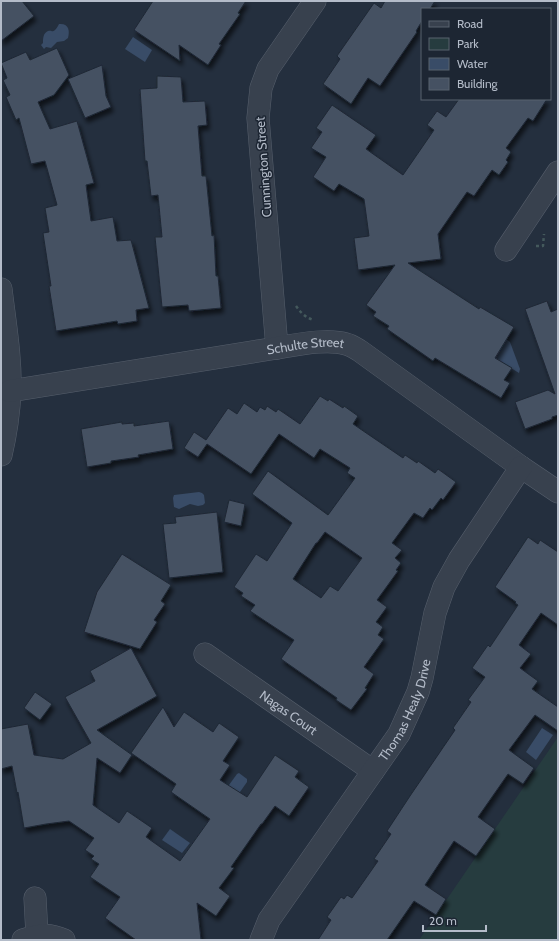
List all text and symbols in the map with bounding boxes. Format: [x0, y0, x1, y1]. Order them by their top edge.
legend [421, 8, 551, 100]
text: Road [457, 16, 483, 31]
text: Park [457, 36, 479, 51]
text: Water [457, 56, 488, 71]
text: Building [457, 76, 499, 91]
street label: Cunnington Street [251, 116, 274, 218]
street label: Schulte Street [266, 334, 346, 358]
street label: Thomas Healy Drive [375, 657, 434, 764]
street label: Nagas Court [257, 687, 321, 738]
scale bar [423, 907, 486, 933]
text: 20 m [429, 913, 457, 928]

